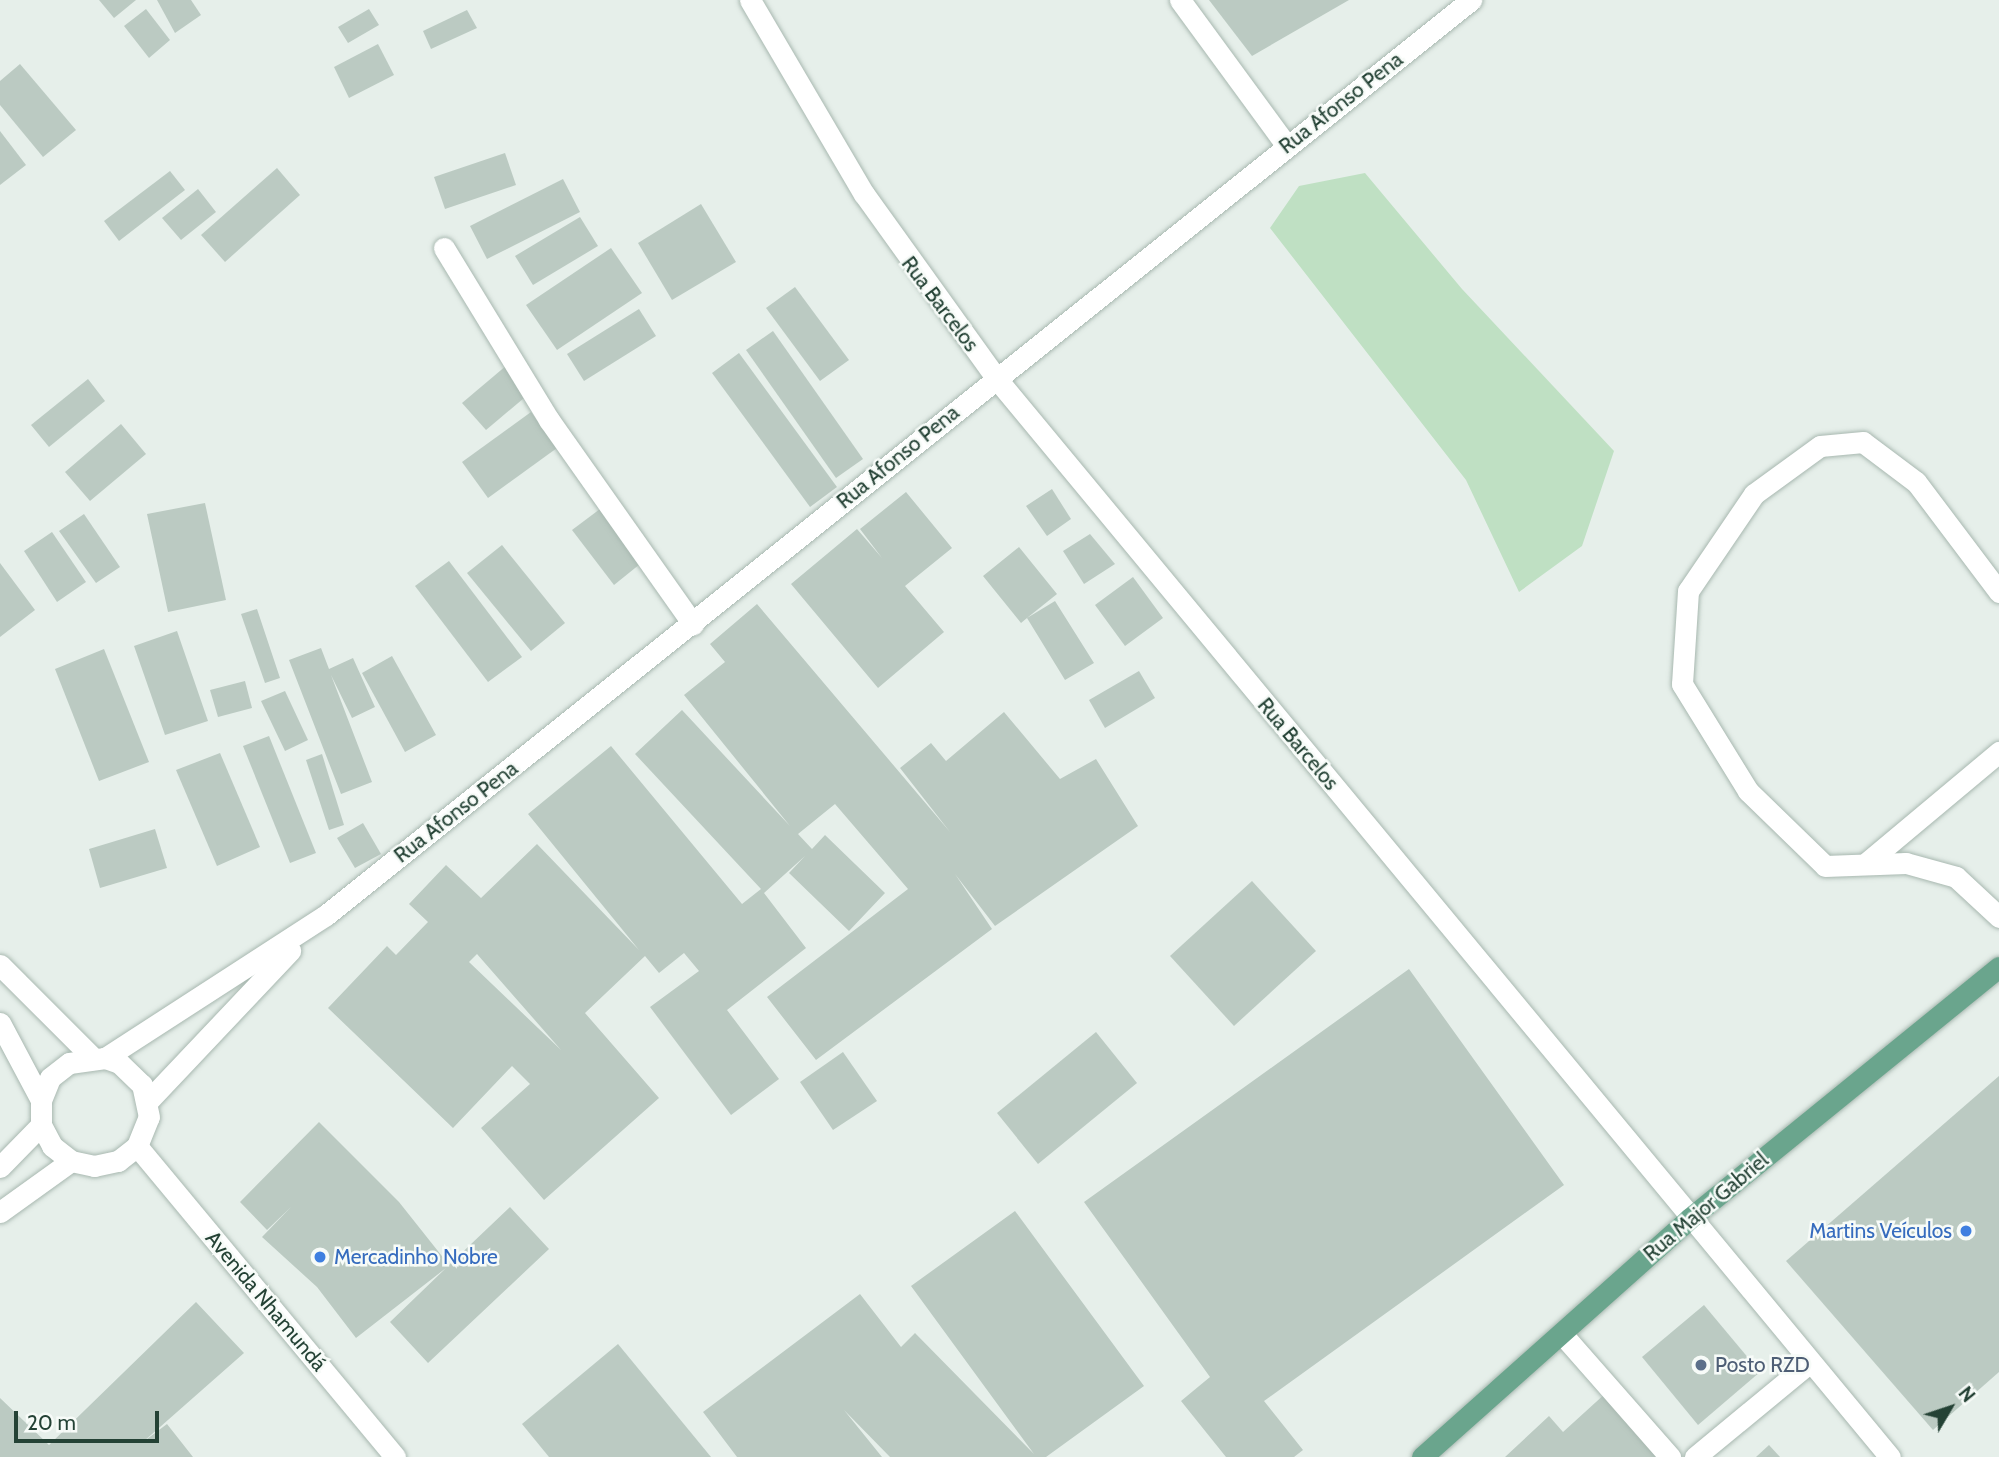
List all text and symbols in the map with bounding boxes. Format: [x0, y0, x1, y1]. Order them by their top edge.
street label: Rua Afonso Pena [1274, 47, 1408, 159]
street label: Rua Barcelos [896, 252, 984, 356]
street label: Rua Afonso Pena [832, 400, 964, 514]
street label: Rua Barcelos [1252, 693, 1344, 795]
street label: Rua Afonso Pena [389, 756, 523, 868]
street label: Rua Major Gabriel [1638, 1147, 1774, 1267]
place label: Martins Veículos [1809, 1218, 1952, 1244]
marker: Martins Veículos [1958, 1223, 1974, 1239]
street label: Avenida Nhamundá [200, 1226, 332, 1376]
place label: Mercadinho Nobre [334, 1244, 498, 1270]
marker: Mercadinho Nobre [312, 1249, 328, 1265]
place label: Posto RZD [1715, 1352, 1810, 1378]
marker: Posto RZD [1693, 1357, 1709, 1373]
north arrow [1915, 1373, 1985, 1443]
text: N [1954, 1382, 1980, 1407]
scale bar [18, 1398, 163, 1442]
text: 20 m [27, 1410, 76, 1435]

